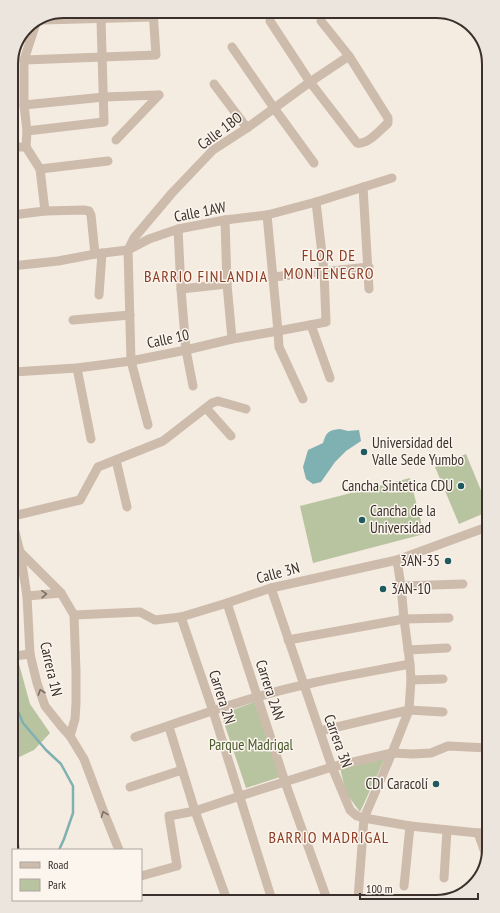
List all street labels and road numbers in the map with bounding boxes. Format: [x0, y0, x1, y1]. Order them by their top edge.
street label: Calle 1BO [194, 108, 246, 154]
street label: Calle 1AW [172, 197, 228, 226]
street label: Calle 10 [145, 325, 191, 352]
street label: Calle 3N [254, 558, 302, 587]
street label: Carrera 1N [36, 640, 67, 698]
street label: Carrera 2AN [252, 657, 289, 722]
street label: Carrera 2N [205, 668, 240, 726]
street label: Carrera 3N [320, 712, 357, 770]

